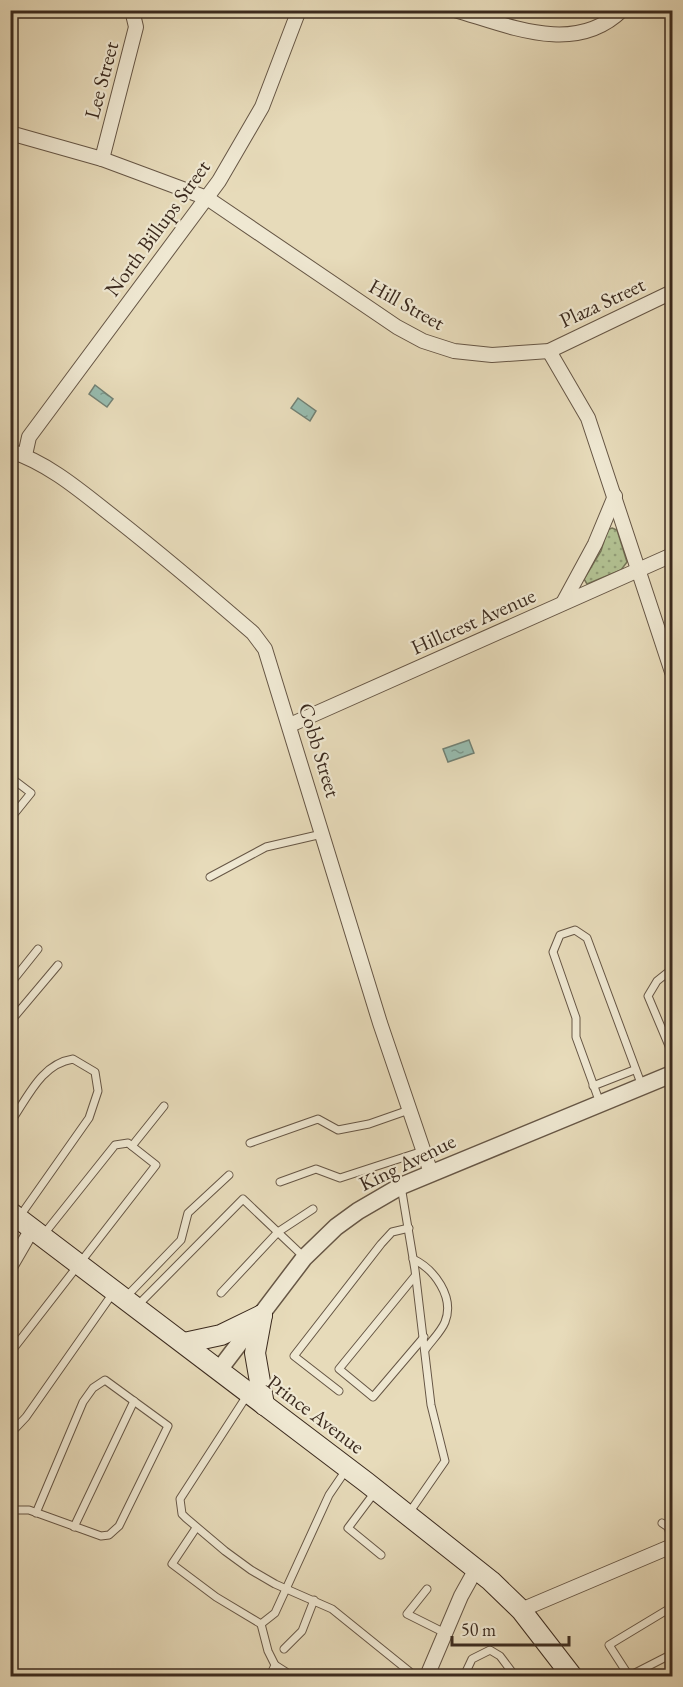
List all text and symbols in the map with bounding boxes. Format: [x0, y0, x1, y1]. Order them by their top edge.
street label: Lee Street [78, 38, 124, 122]
street label: North Billups Street [98, 154, 216, 302]
street label: Plaza Street [555, 270, 649, 334]
street label: Hill Street [364, 272, 450, 336]
street label: Hillcrest Avenue [407, 582, 539, 660]
street label: Cobb Street [293, 700, 347, 801]
street label: King Avenue [354, 1127, 460, 1197]
street label: Prince Avenue [262, 1368, 370, 1460]
scale bar [452, 1609, 569, 1647]
text: 50 m [461, 1618, 496, 1641]

